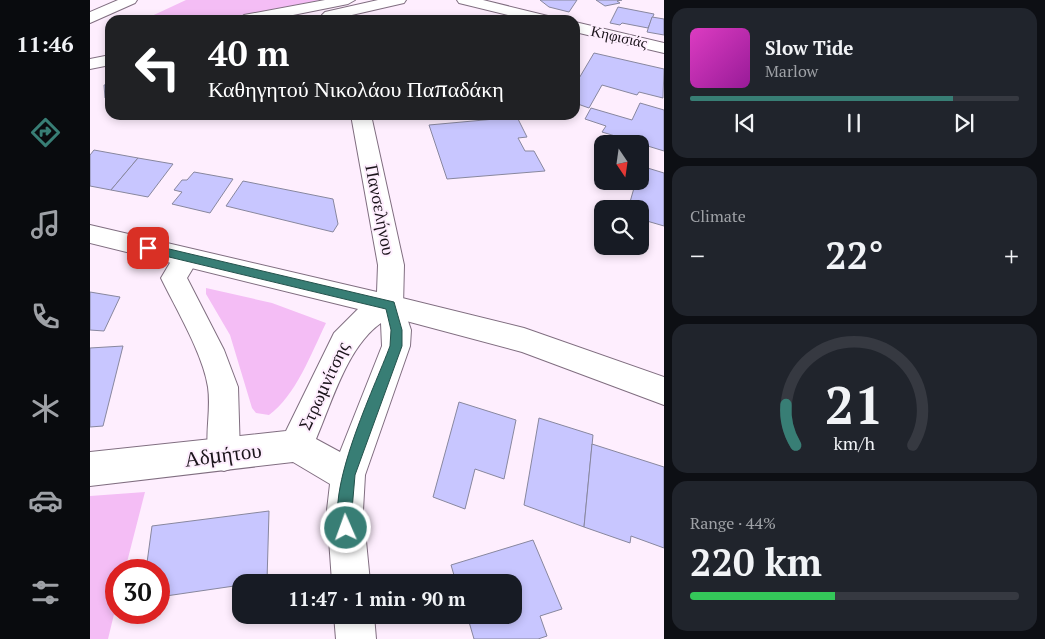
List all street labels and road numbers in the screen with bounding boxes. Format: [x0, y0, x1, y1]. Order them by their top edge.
street label: Κηφισιάς [589, 20, 649, 52]
street label: Πανσελήνου [360, 162, 402, 257]
street label: Στρωμνίτσης [292, 337, 354, 434]
street label: Αδμήτου [183, 435, 263, 473]

